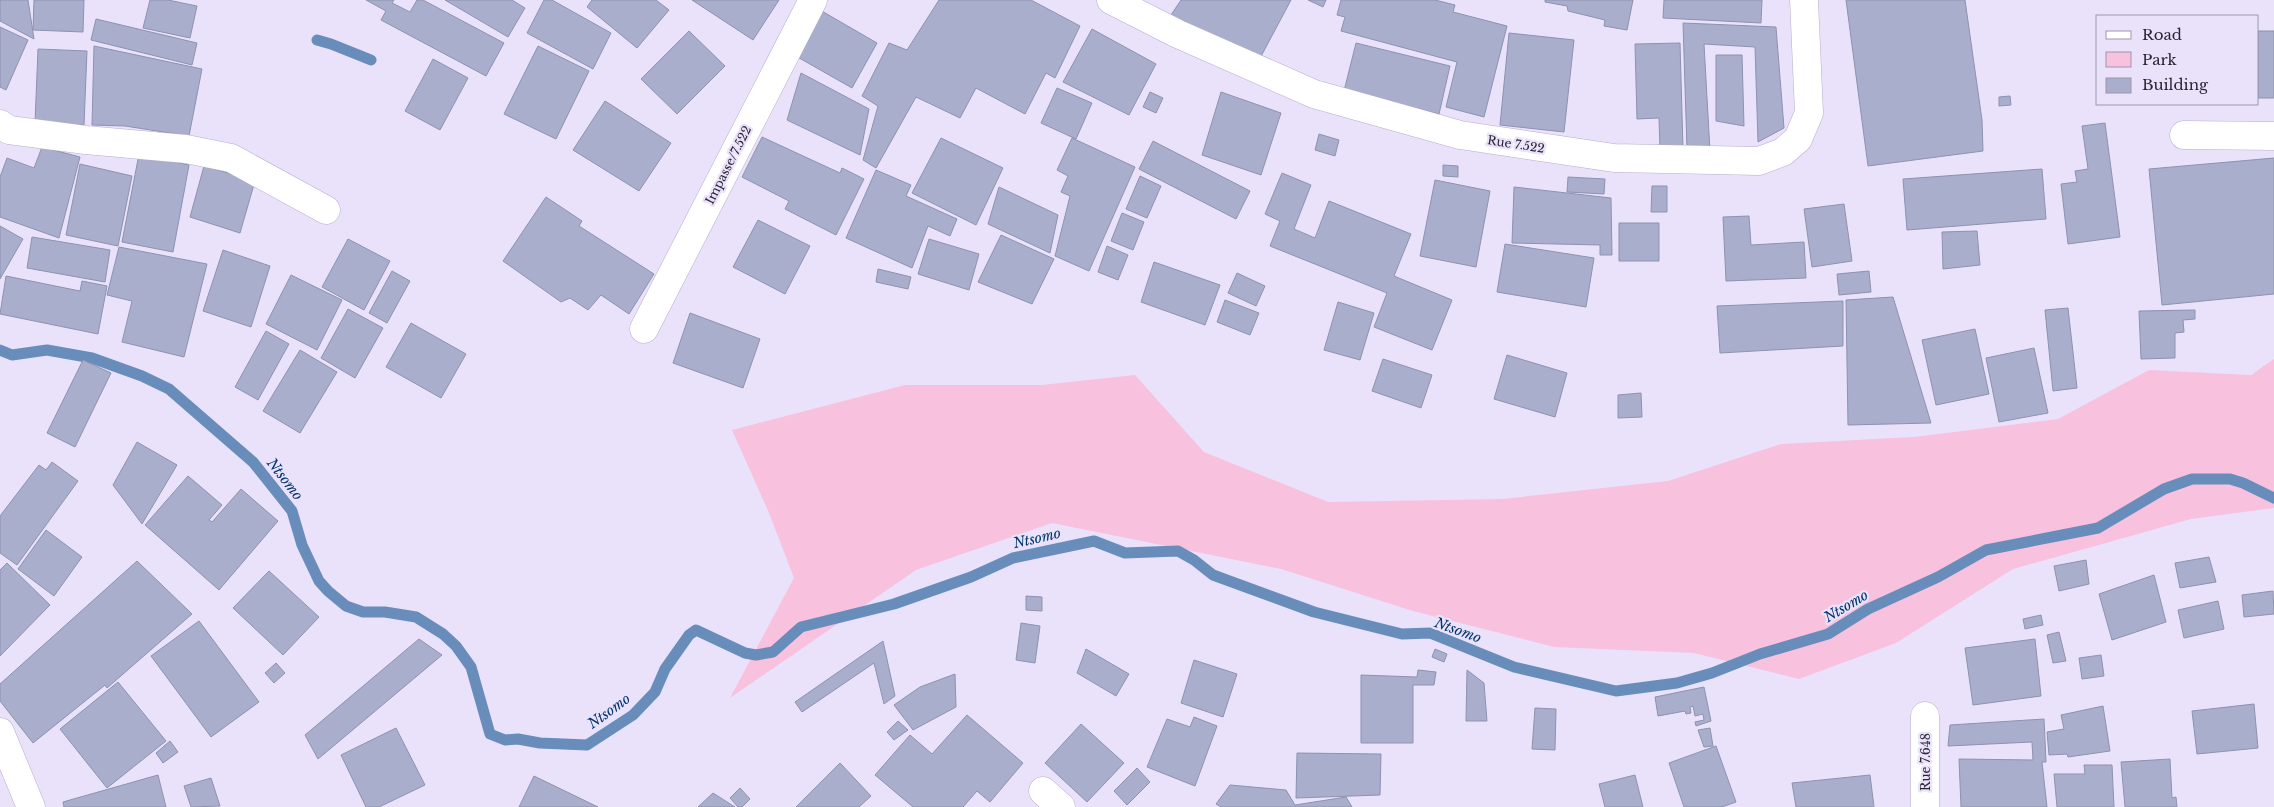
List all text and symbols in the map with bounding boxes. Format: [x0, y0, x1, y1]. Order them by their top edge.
legend [2096, 15, 2259, 105]
text: Road [2142, 25, 2182, 44]
text: Park [2142, 50, 2178, 69]
text: Building [2142, 75, 2209, 94]
street label: Impasse/7.522 [702, 123, 754, 207]
street label: Rue 7.522 [1486, 132, 1546, 156]
water label: Ntsomo [262, 454, 307, 504]
water label: Ntsomo [1010, 524, 1063, 552]
water label: Ntsomo [1820, 586, 1871, 627]
water label: Ntsomo [1431, 613, 1484, 647]
water label: Ntsomo [583, 689, 634, 733]
street label: Rue 7.648 [1918, 733, 1933, 791]

